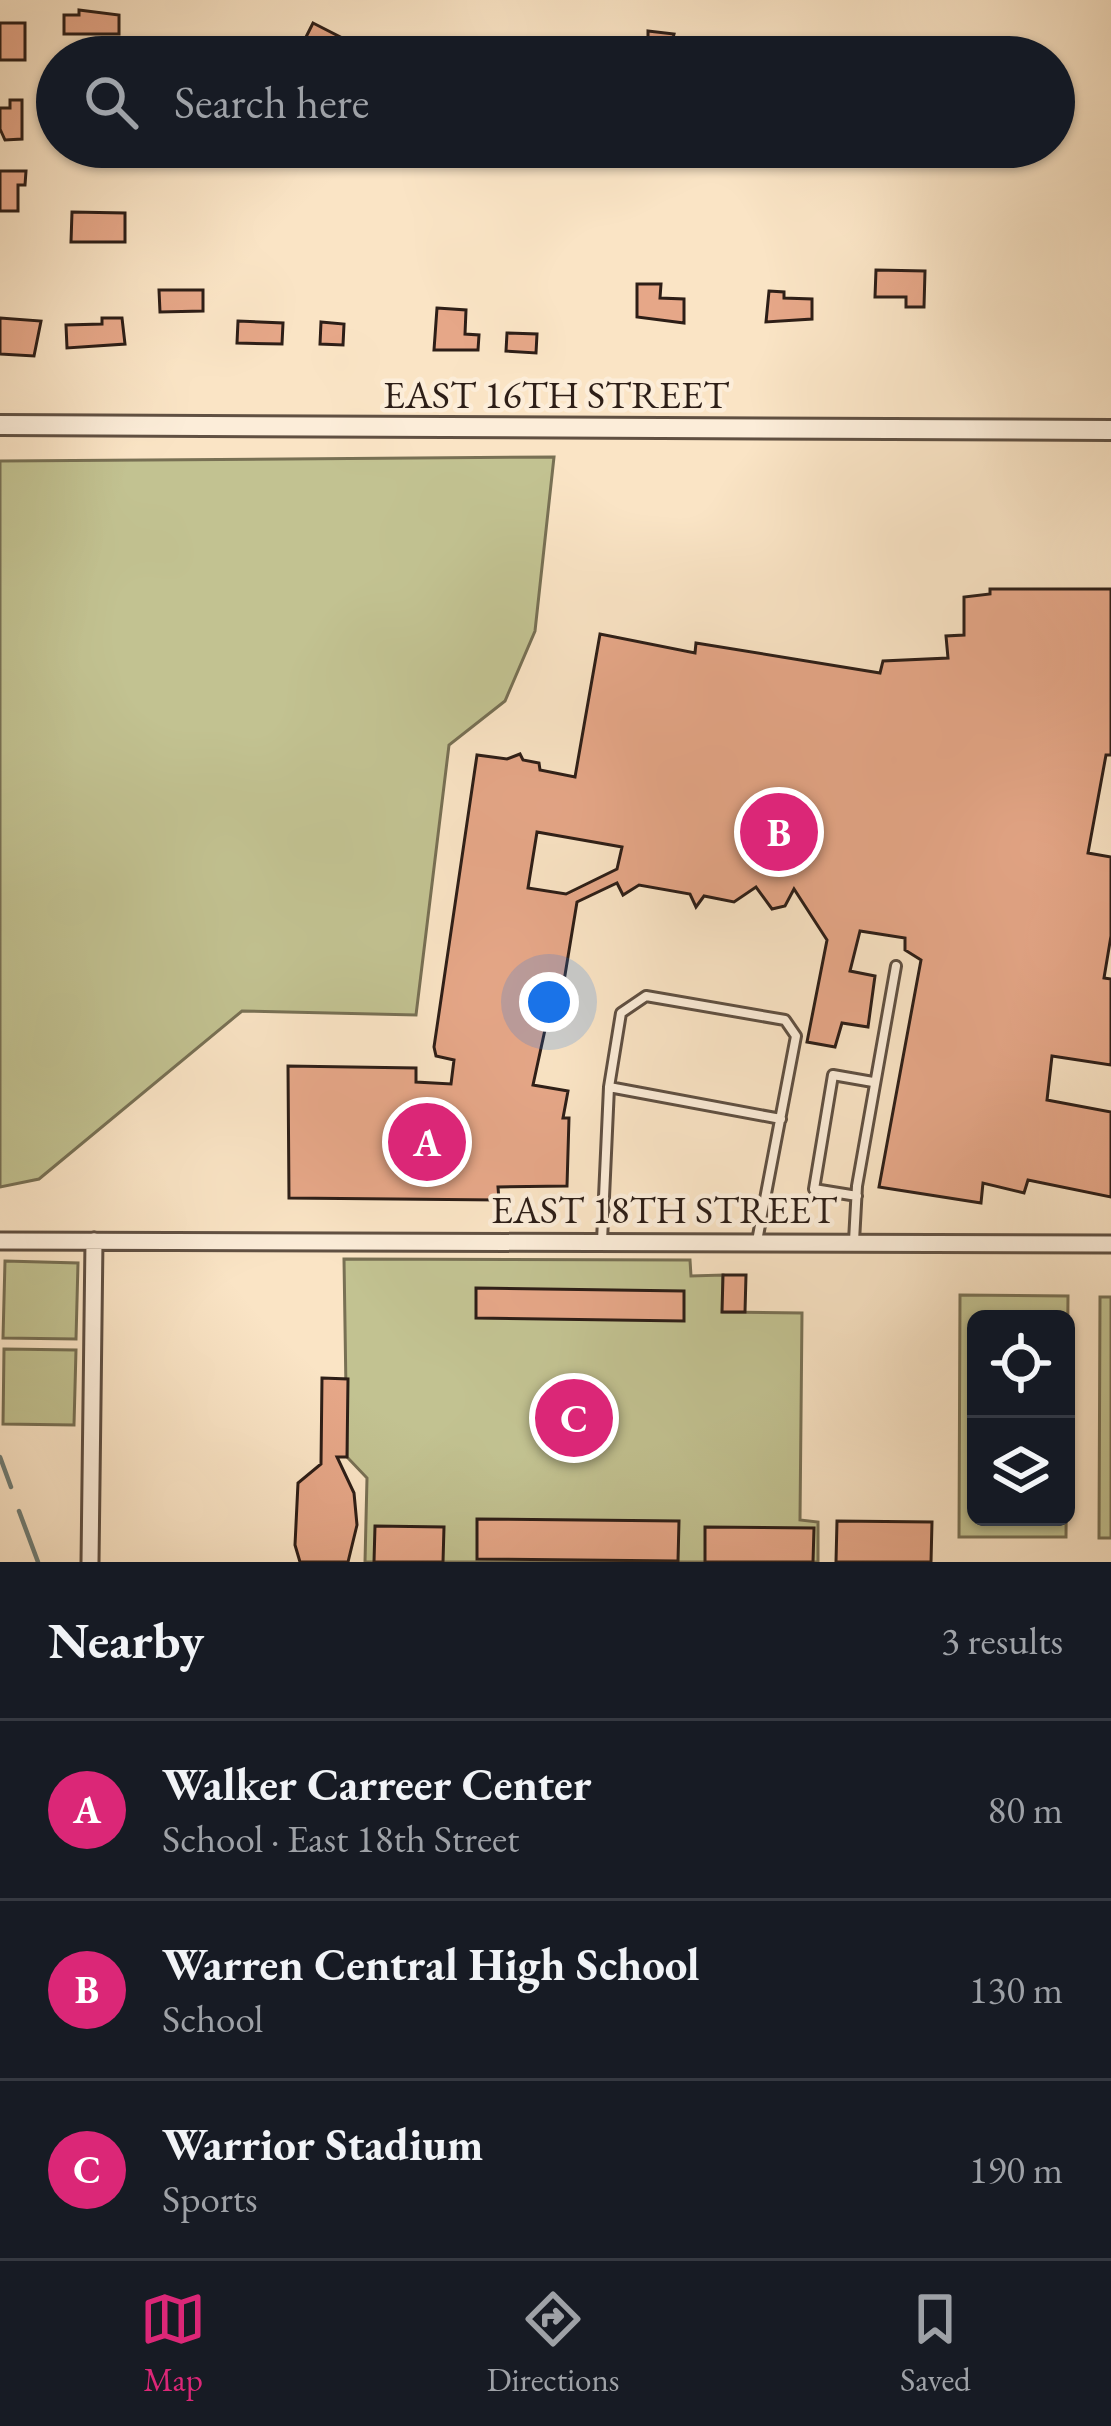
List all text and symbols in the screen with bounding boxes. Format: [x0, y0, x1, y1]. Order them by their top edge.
search box [36, 36, 1075, 168]
icon: search [78, 69, 144, 135]
text: Search here [174, 73, 369, 131]
street label: EAST 16TH STREET [383, 369, 730, 420]
pin: B [740, 787, 818, 877]
your location [519, 972, 579, 1032]
pin: A [388, 1097, 466, 1187]
street label: EAST 18TH STREET [491, 1184, 838, 1235]
map controls [967, 1310, 1075, 1526]
button: locate [967, 1310, 1075, 1418]
pin: C [535, 1373, 613, 1463]
button: layers [967, 1418, 1075, 1526]
text: Nearby [48, 1607, 204, 1673]
text: 3 results [941, 1615, 1063, 1666]
text: Walker Carreer Center [162, 1755, 591, 1813]
text: A [73, 1784, 101, 1835]
text: 80 m [987, 1784, 1063, 1835]
text: School · East 18th Street [162, 1813, 519, 1864]
text: Warren Central High School [162, 1935, 700, 1993]
text: B [75, 1964, 99, 2015]
text: 130 m [969, 1964, 1063, 2015]
text: School [162, 1993, 263, 2044]
text: Warrior Stadium [162, 2115, 483, 2173]
text: C [73, 2144, 101, 2195]
text: 190 m [969, 2144, 1063, 2195]
text: Sports [162, 2173, 258, 2224]
tab: Map [140, 2286, 206, 2401]
tab: Directions [487, 2286, 620, 2401]
tab: Saved [900, 2286, 971, 2401]

